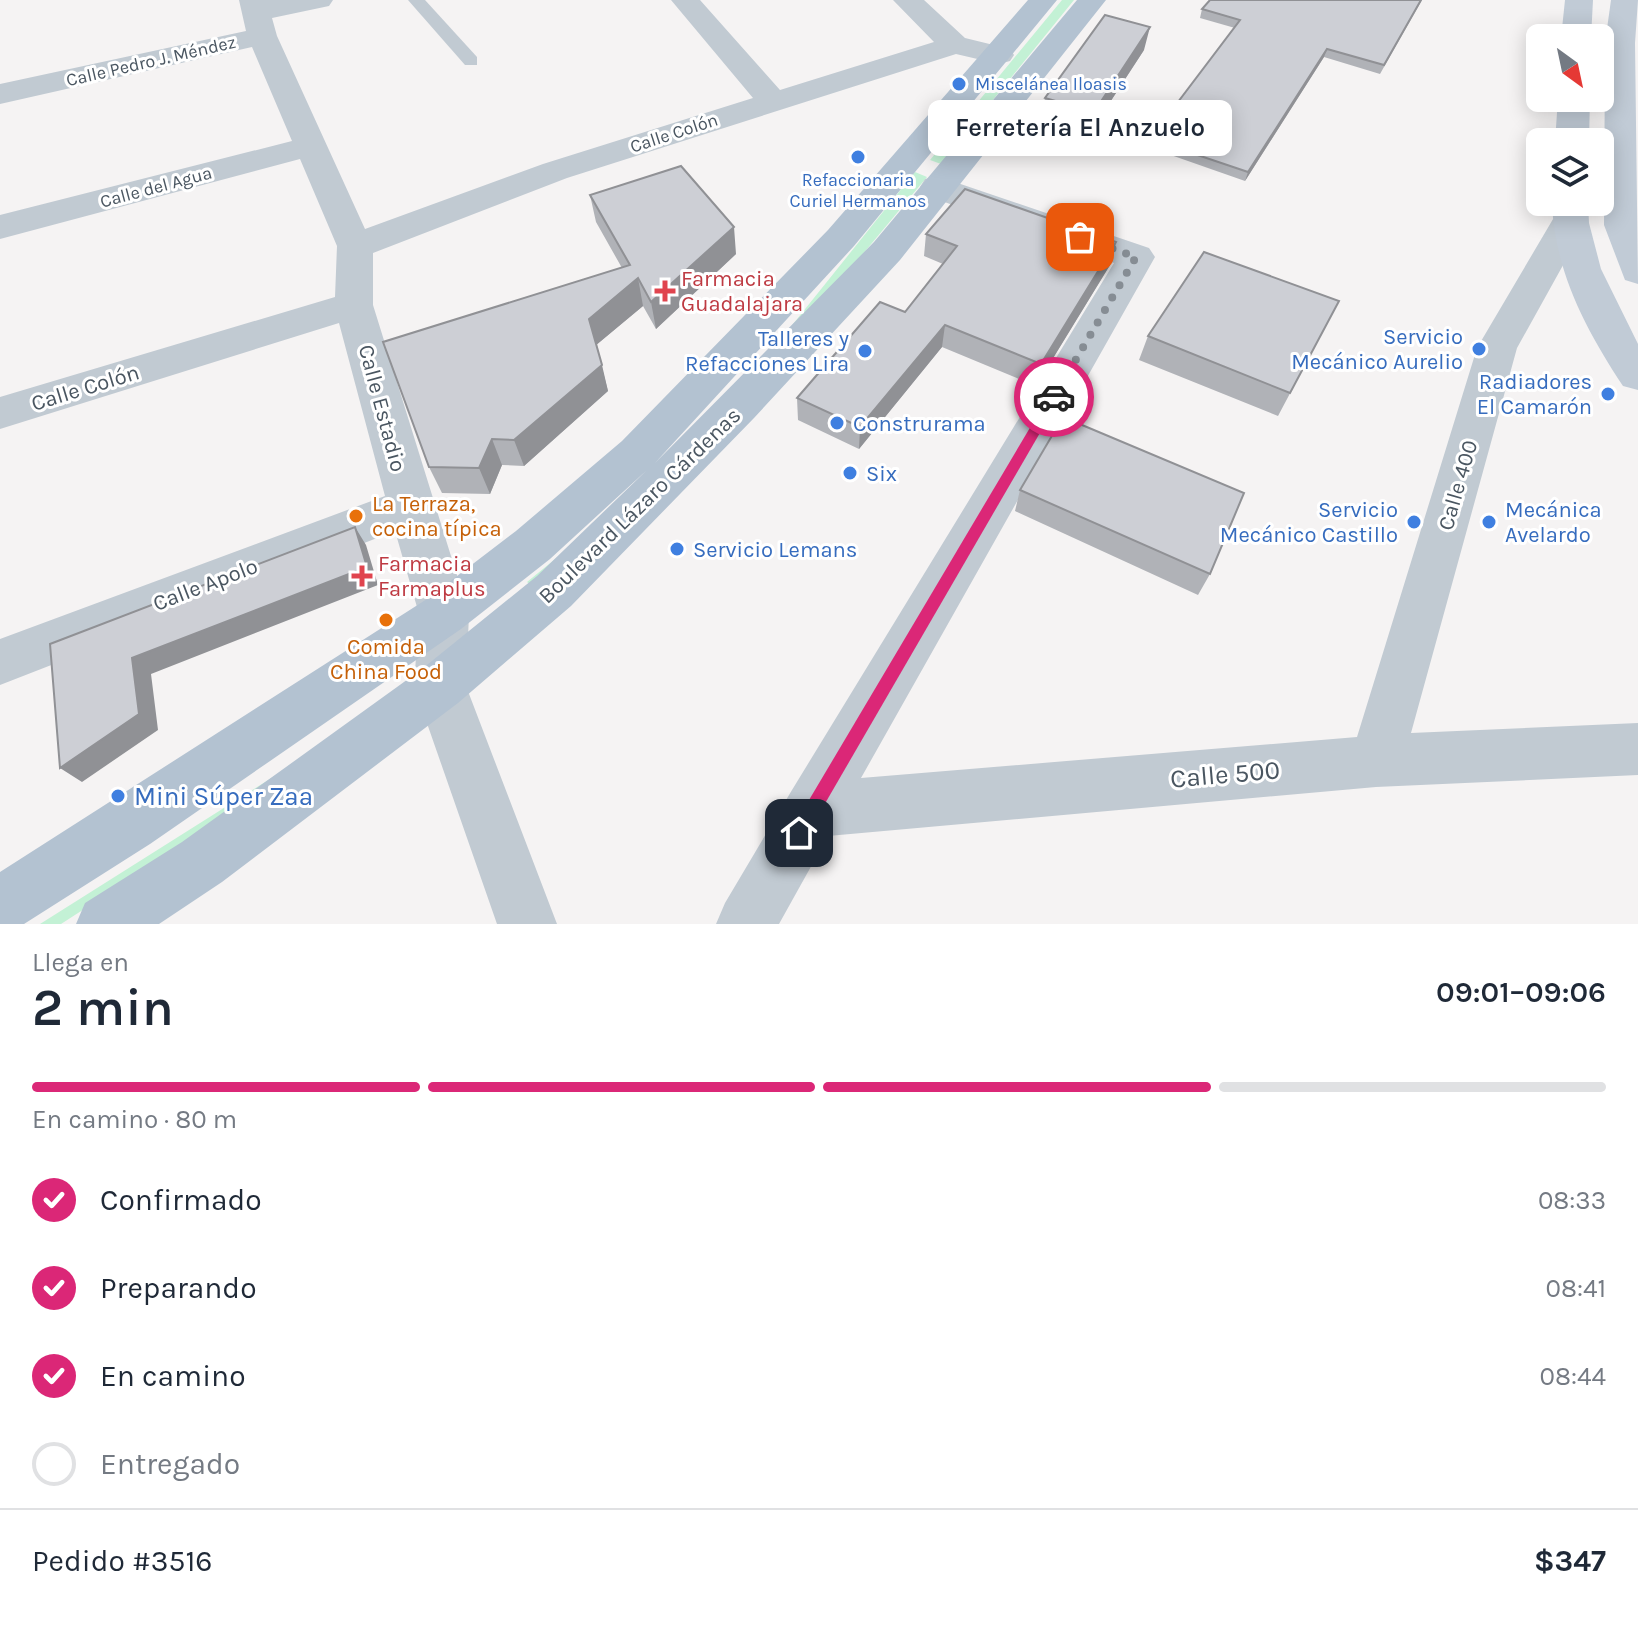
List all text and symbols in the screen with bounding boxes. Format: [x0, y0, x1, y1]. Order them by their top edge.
north arrow [1526, 24, 1614, 112]
map controls [1526, 24, 1614, 216]
street label: Calle Pedro J. Méndez [64, 31, 238, 91]
place label: Miscelánea Iloasis [975, 73, 1127, 95]
marker: Miscelánea Iloasis [950, 75, 968, 93]
callout: Ferretería El Anzuelo [928, 101, 1232, 157]
street label: Calle Colón [627, 108, 721, 158]
text: Ferretería El Anzuelo [955, 112, 1205, 143]
button: layers [1526, 128, 1614, 216]
marker: Refaccionaria Curiel Hermanos [849, 148, 867, 166]
street label: Calle del Agua [98, 161, 214, 213]
place label: Refaccionaria Curiel Hermanos [789, 169, 927, 212]
pin [1046, 203, 1114, 271]
icon: bag [1058, 215, 1102, 259]
place label: Farmacia Guadalajara [681, 266, 803, 317]
marker: Farmacia Guadalajara [656, 282, 674, 300]
place label: Servicio Mecánico Aurelio [1291, 324, 1463, 375]
place label: Talleres y Refacciones Lira [685, 326, 849, 377]
marker: Servicio Mecánico Aurelio [1470, 340, 1488, 358]
street label: Calle Estadio [353, 342, 411, 475]
marker: Talleres y Refacciones Lira [856, 342, 874, 360]
courier [1014, 357, 1094, 437]
street label: Calle Colón [28, 359, 142, 417]
place label: Radiadores El Camarón [1477, 369, 1592, 420]
icon: car [1032, 375, 1076, 419]
marker: Radiadores El Camarón [1599, 385, 1617, 403]
street label: Boulevard Lázaro Cárdenas [533, 402, 746, 609]
place label: Construrama [853, 411, 986, 437]
marker: Construrama [828, 414, 846, 432]
street label: Calle 400 [1433, 437, 1483, 533]
place label: Six [866, 461, 897, 487]
marker: Six [841, 464, 859, 482]
place label: La Terraza, cocina típica [372, 491, 502, 542]
place label: Servicio Mecánico Castillo [1220, 497, 1398, 548]
place label: Mecánica Avelardo [1505, 497, 1602, 548]
marker: La Terraza, cocina típica [347, 507, 365, 525]
marker: Servicio Mecánico Castillo [1405, 513, 1423, 531]
marker: Mecánica Avelardo [1480, 513, 1498, 531]
place label: Servicio Lemans [693, 537, 857, 563]
marker: Servicio Lemans [668, 540, 686, 558]
place label: Farmacia Farmaplus [378, 551, 486, 602]
street label: Calle Apolo [149, 553, 261, 617]
marker: Farmacia Farmaplus [353, 567, 371, 585]
marker: Comida China Food [377, 611, 395, 629]
place label: Comida China Food [330, 634, 442, 685]
street label: Calle 500 [1169, 754, 1281, 795]
place label: Mini Súper Zaa [134, 781, 313, 812]
marker: Mini Súper Zaa [109, 787, 127, 805]
pin [765, 799, 833, 867]
icon: home [777, 811, 821, 855]
text: Llega en [32, 947, 129, 978]
text: 09:01–09:06 [1436, 974, 1606, 1010]
text: 2 min [32, 977, 174, 1038]
text: En camino · 80 m [32, 1104, 237, 1135]
icon: check [32, 1178, 76, 1222]
text: Confirmado [100, 1182, 262, 1218]
text: 08:33 [1538, 1185, 1606, 1216]
icon: check [32, 1266, 76, 1310]
text: Preparando [100, 1270, 257, 1306]
text: 08:41 [1545, 1273, 1606, 1304]
icon: check [32, 1354, 76, 1398]
text: En camino [100, 1358, 246, 1394]
text: 08:44 [1540, 1361, 1606, 1392]
text: Entregado [100, 1446, 240, 1482]
text: Pedido #3516 [32, 1543, 213, 1579]
text: $347 [1534, 1543, 1606, 1579]

